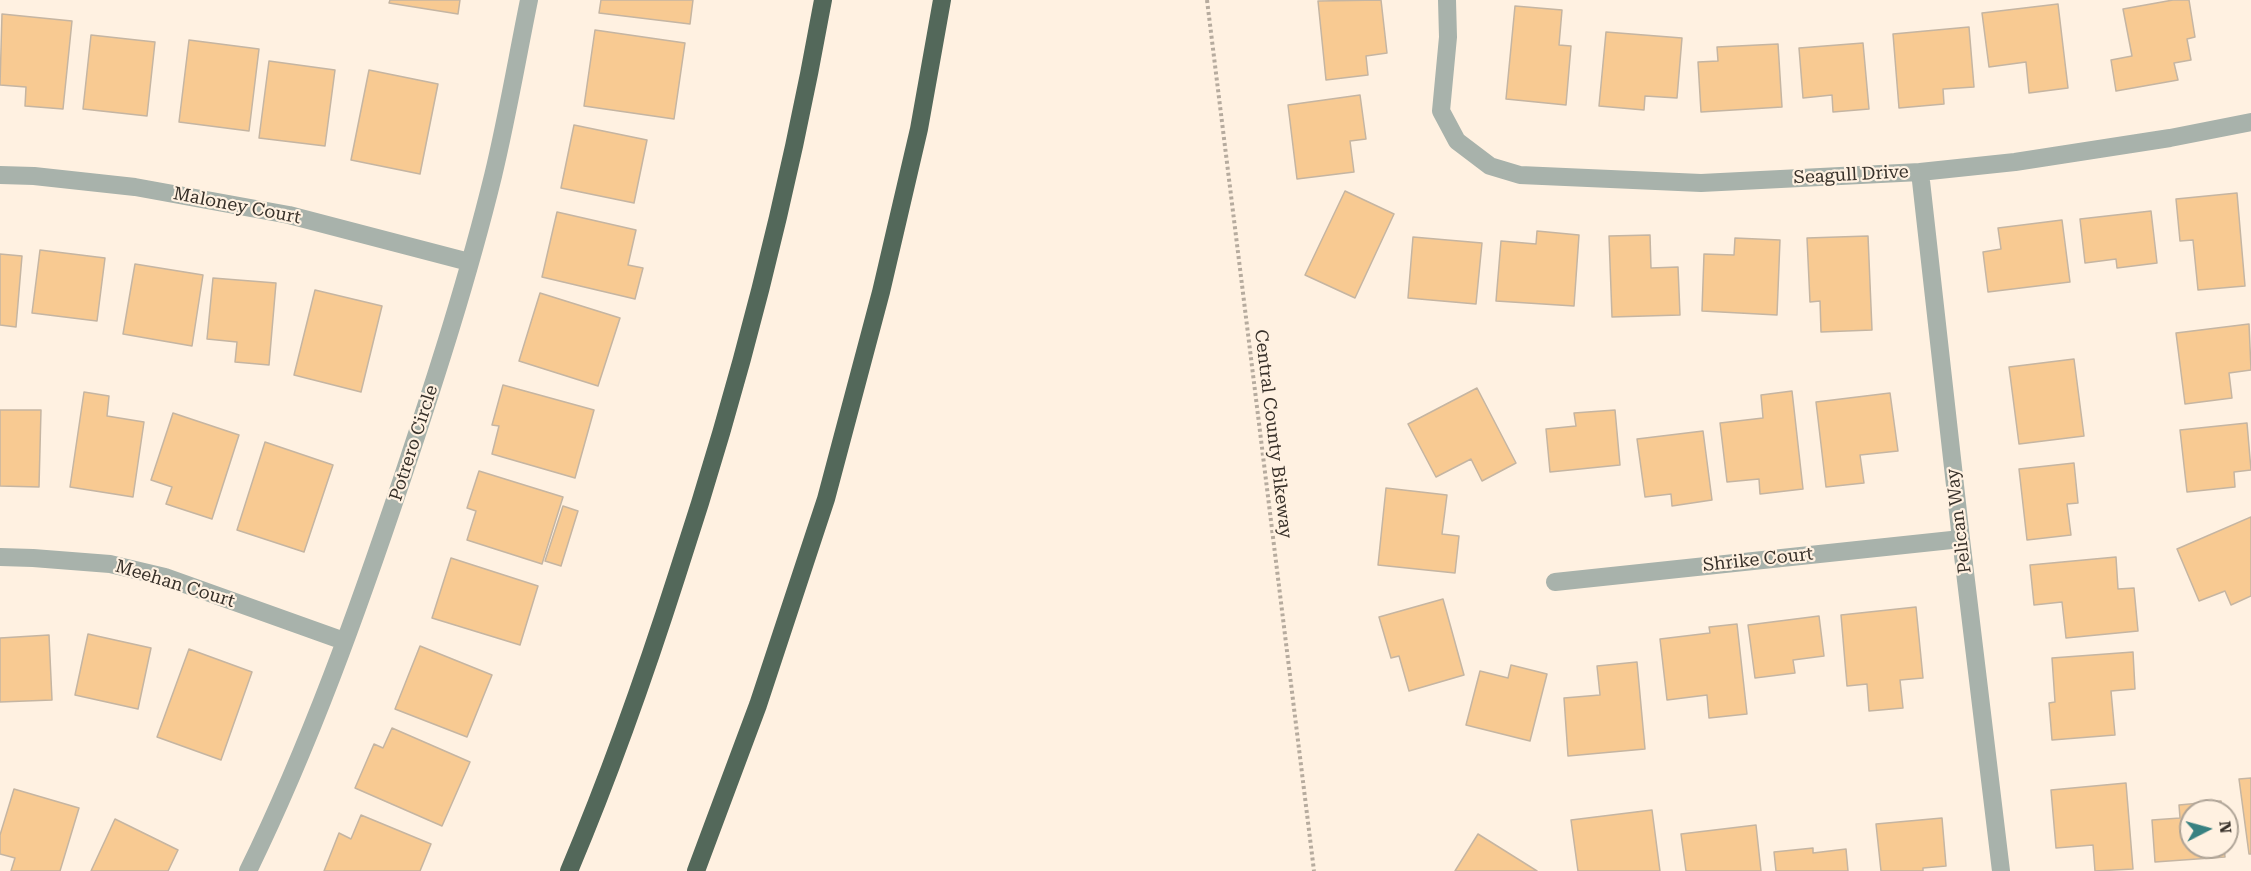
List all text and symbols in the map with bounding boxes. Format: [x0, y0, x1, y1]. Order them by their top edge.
street label: Seagull Drive [1793, 161, 1909, 189]
street label: Maloney Court [171, 183, 303, 229]
street label: Central County Bikeway [1249, 328, 1297, 540]
street label: Potrero Circle [385, 382, 443, 504]
street label: Pelican Way [1942, 467, 1976, 575]
street label: Shrike Court [1702, 543, 1814, 577]
street label: Meehan Court [113, 556, 237, 612]
north arrow [2179, 799, 2239, 859]
text: N [2215, 820, 2236, 834]

